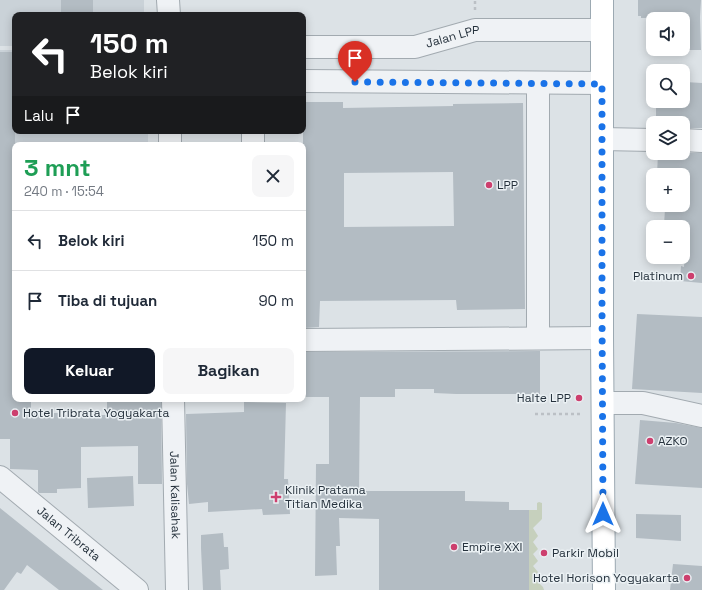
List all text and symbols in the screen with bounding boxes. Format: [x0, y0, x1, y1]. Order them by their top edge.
map controls [646, 12, 690, 264]
button: sound [646, 12, 690, 56]
street label: Jalan LPP [424, 22, 479, 52]
text: 150 m [90, 25, 169, 61]
icon: left [24, 28, 76, 80]
pin [338, 41, 372, 82]
icon: arrive [344, 47, 366, 69]
text: Belok kiri [90, 60, 168, 83]
button: search [646, 64, 690, 108]
icon: arrive [62, 104, 84, 126]
text: Lalu [24, 106, 54, 125]
button: layers [646, 116, 690, 160]
text: 3 mnt [24, 152, 91, 183]
button: close [252, 155, 294, 197]
button: + [646, 168, 690, 212]
place label: LPP [497, 177, 518, 193]
marker: LPP [484, 180, 494, 190]
text: 240 m · 15:54 [24, 183, 104, 200]
button: − [646, 220, 690, 264]
icon: left [24, 230, 46, 252]
text: Belok kiri [58, 231, 124, 250]
text: 150 m [252, 231, 294, 250]
place label: Platinum [633, 268, 683, 284]
marker: Platinum [686, 271, 696, 281]
icon: arrive [24, 290, 46, 312]
text: Tiba di tujuan [58, 291, 157, 310]
text: 90 m [258, 291, 294, 310]
button: Keluar [24, 348, 155, 394]
button: Bagikan [163, 348, 294, 394]
place label: Halte LPP [517, 390, 571, 406]
marker: Halte LPP [574, 393, 584, 403]
place label: Hotel Tribrata Yogyakarta [23, 405, 170, 421]
marker: Hotel Tribrata Yogyakarta [10, 408, 20, 418]
place label: AZKO [658, 433, 687, 449]
marker: AZKO [645, 436, 655, 446]
street label: Jalan Kalisahak [166, 451, 184, 540]
place label: Klinik Pratama Titian Medika [285, 482, 366, 512]
marker: Klinik Pratama Titian Medika [270, 491, 282, 503]
position arrow [582, 493, 624, 535]
street label: Jalan Tribrata [33, 503, 104, 565]
place label: Empire XXI [462, 539, 522, 555]
marker: Empire XXI [449, 542, 459, 552]
place label: Parkir Mobil [552, 545, 619, 561]
marker: Parkir Mobil [539, 548, 549, 558]
place label: Hotel Horison Yogyakarta [533, 570, 679, 586]
marker: Hotel Horison Yogyakarta [682, 573, 692, 583]

